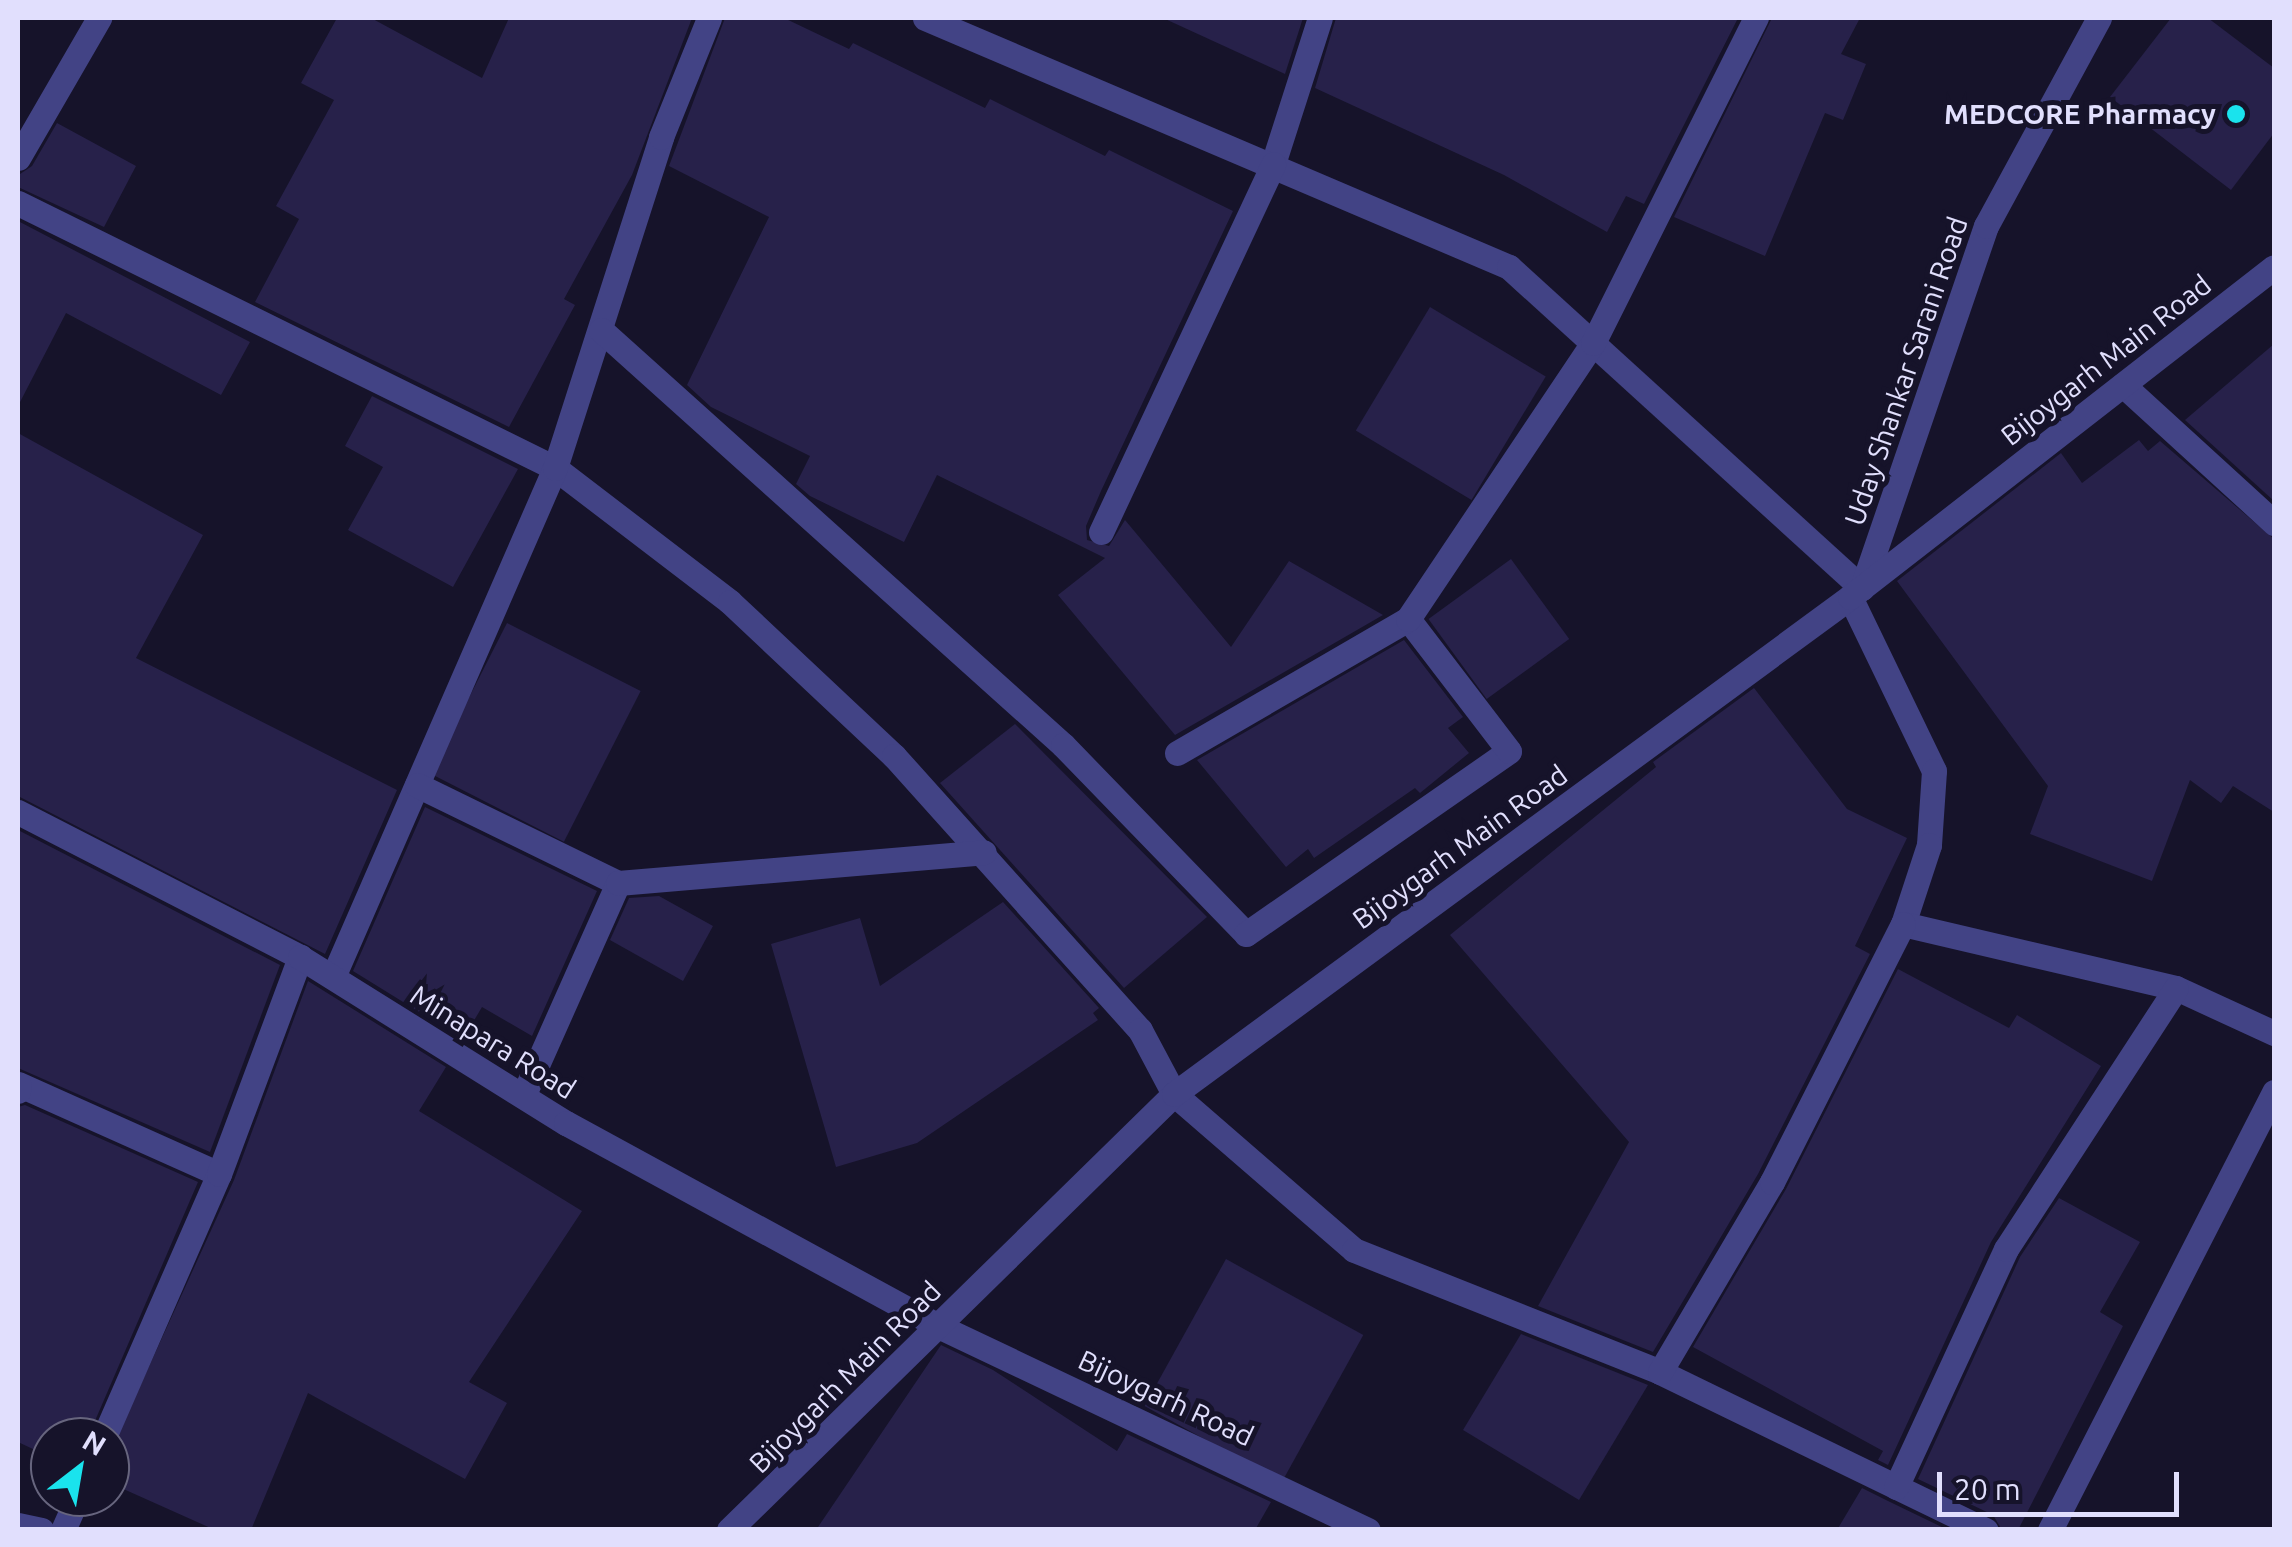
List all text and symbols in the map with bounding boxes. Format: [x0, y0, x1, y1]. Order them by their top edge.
place label: MEDCORE Pharmacy [1944, 97, 2216, 131]
marker: MEDCORE Pharmacy [2225, 103, 2247, 125]
street label: Uday Shankar Sarani Road [1837, 212, 1975, 530]
street label: Bijoygarh Main Road [1994, 268, 2218, 452]
street label: Bijoygarh Main Road [1346, 758, 1574, 936]
street label: Minapara Road [404, 978, 582, 1106]
street label: Bijoygarh Main Road [742, 1274, 948, 1480]
street label: Bijoygarh Road [1073, 1343, 1259, 1453]
north arrow [30, 1417, 130, 1517]
text: N [78, 1424, 112, 1461]
scale bar [1942, 1452, 2184, 1514]
text: 20 m [1954, 1472, 2021, 1506]

